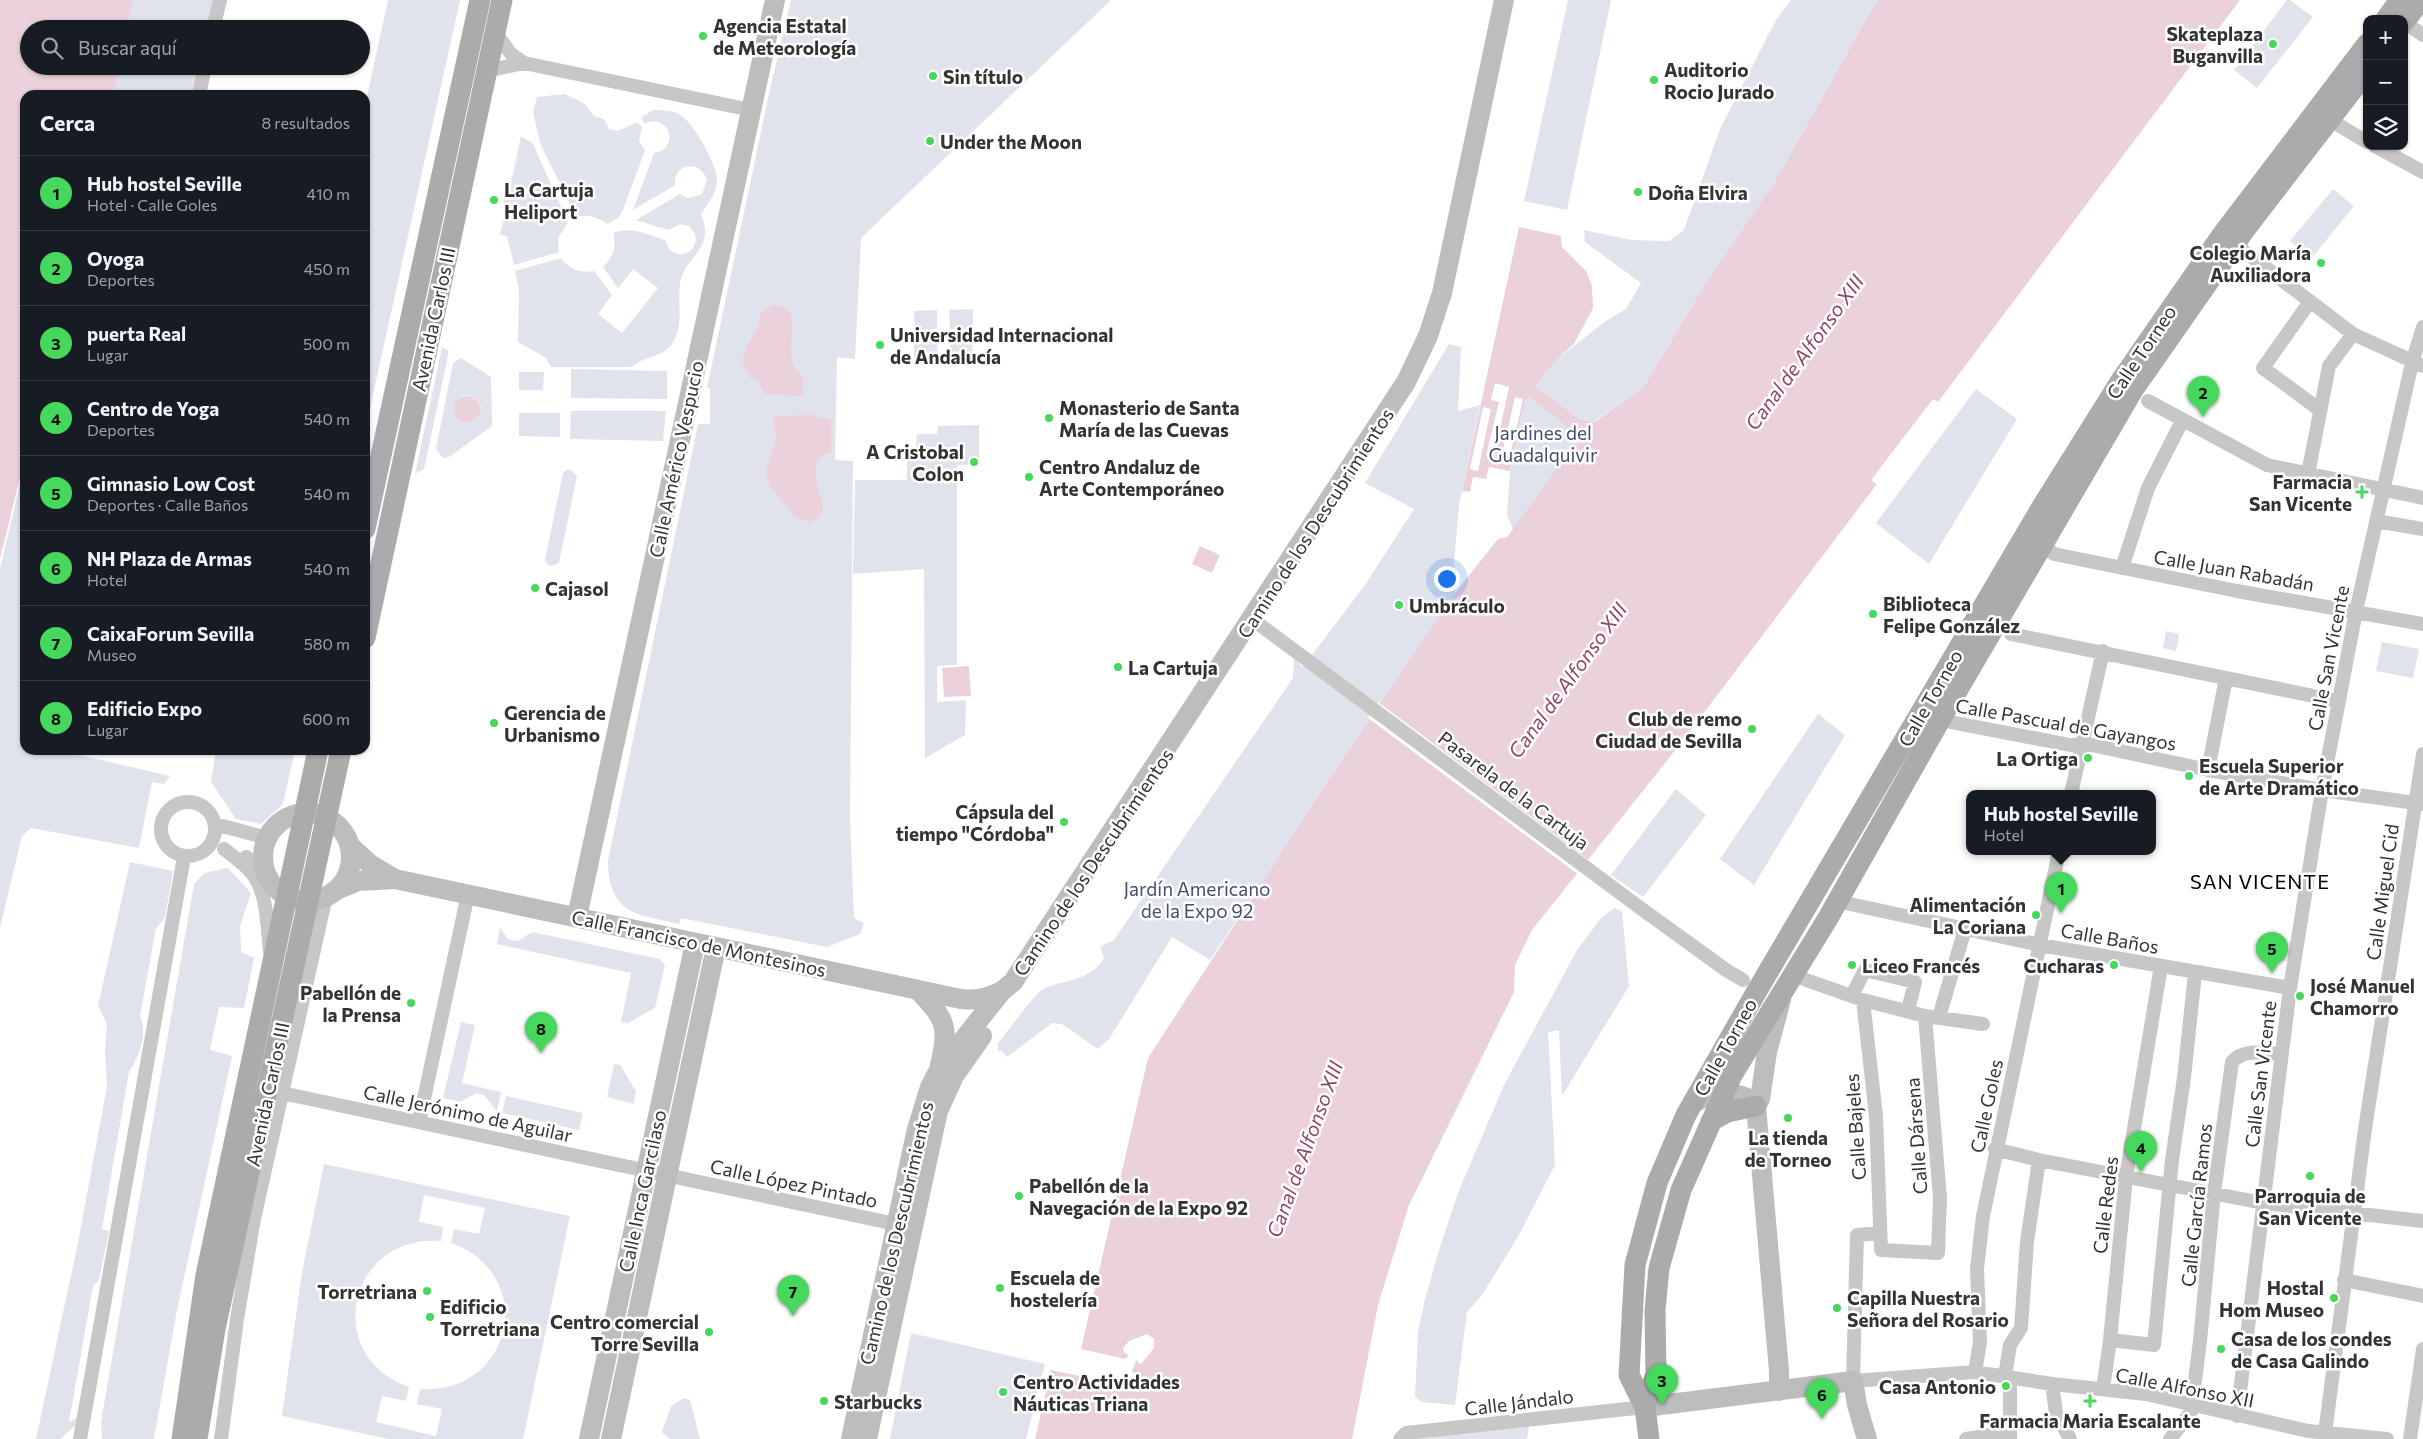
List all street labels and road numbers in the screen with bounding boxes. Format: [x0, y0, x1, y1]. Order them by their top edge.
street label: Avenida Carlos III [406, 245, 460, 393]
street label: Calle Torneo [2101, 301, 2181, 403]
street label: Calle Américo Vespucio [644, 358, 708, 560]
street label: Camino de los Descubrimientos [1232, 404, 1398, 642]
street label: Calle Juan Rabadán [2152, 545, 2316, 595]
street label: Calle San Vicente [2303, 583, 2353, 733]
street label: Calle Torneo [1893, 645, 1967, 751]
street label: Calle Pascual de Gayangos [1954, 693, 2178, 755]
street label: Pasarela de la Cartuja [1434, 726, 1594, 854]
street label: Camino de los Descubrimientos [1008, 744, 1178, 980]
street label: Calle Miguel Cid [2361, 822, 2403, 962]
street label: Calle Francisco de Montesinos [570, 905, 828, 981]
street label: Calle Baños [2059, 918, 2161, 958]
street label: Calle Torneo [1689, 994, 1761, 1100]
street label: Calle San Vicente [2240, 999, 2280, 1149]
street label: Avenida Carlos III [240, 1020, 294, 1168]
street label: Calle Goles [1965, 1057, 2007, 1155]
street label: Calle Bajeles [1840, 1073, 1870, 1181]
street label: Calle Dársena [1900, 1077, 1932, 1195]
street label: Calle Jerónimo de Aguilar [361, 1080, 575, 1146]
street label: Camino de los Descubrimientos [854, 1099, 938, 1367]
street label: Calle Inca Garcilaso [614, 1108, 670, 1274]
street label: Calle García Ramos [2176, 1122, 2216, 1288]
street label: Calle López Pintado [708, 1154, 880, 1212]
street label: Calle Redes [2088, 1155, 2122, 1255]
street label: Calle Alfonso XII [2114, 1362, 2256, 1412]
street label: Calle Jándalo [1463, 1384, 1575, 1420]

